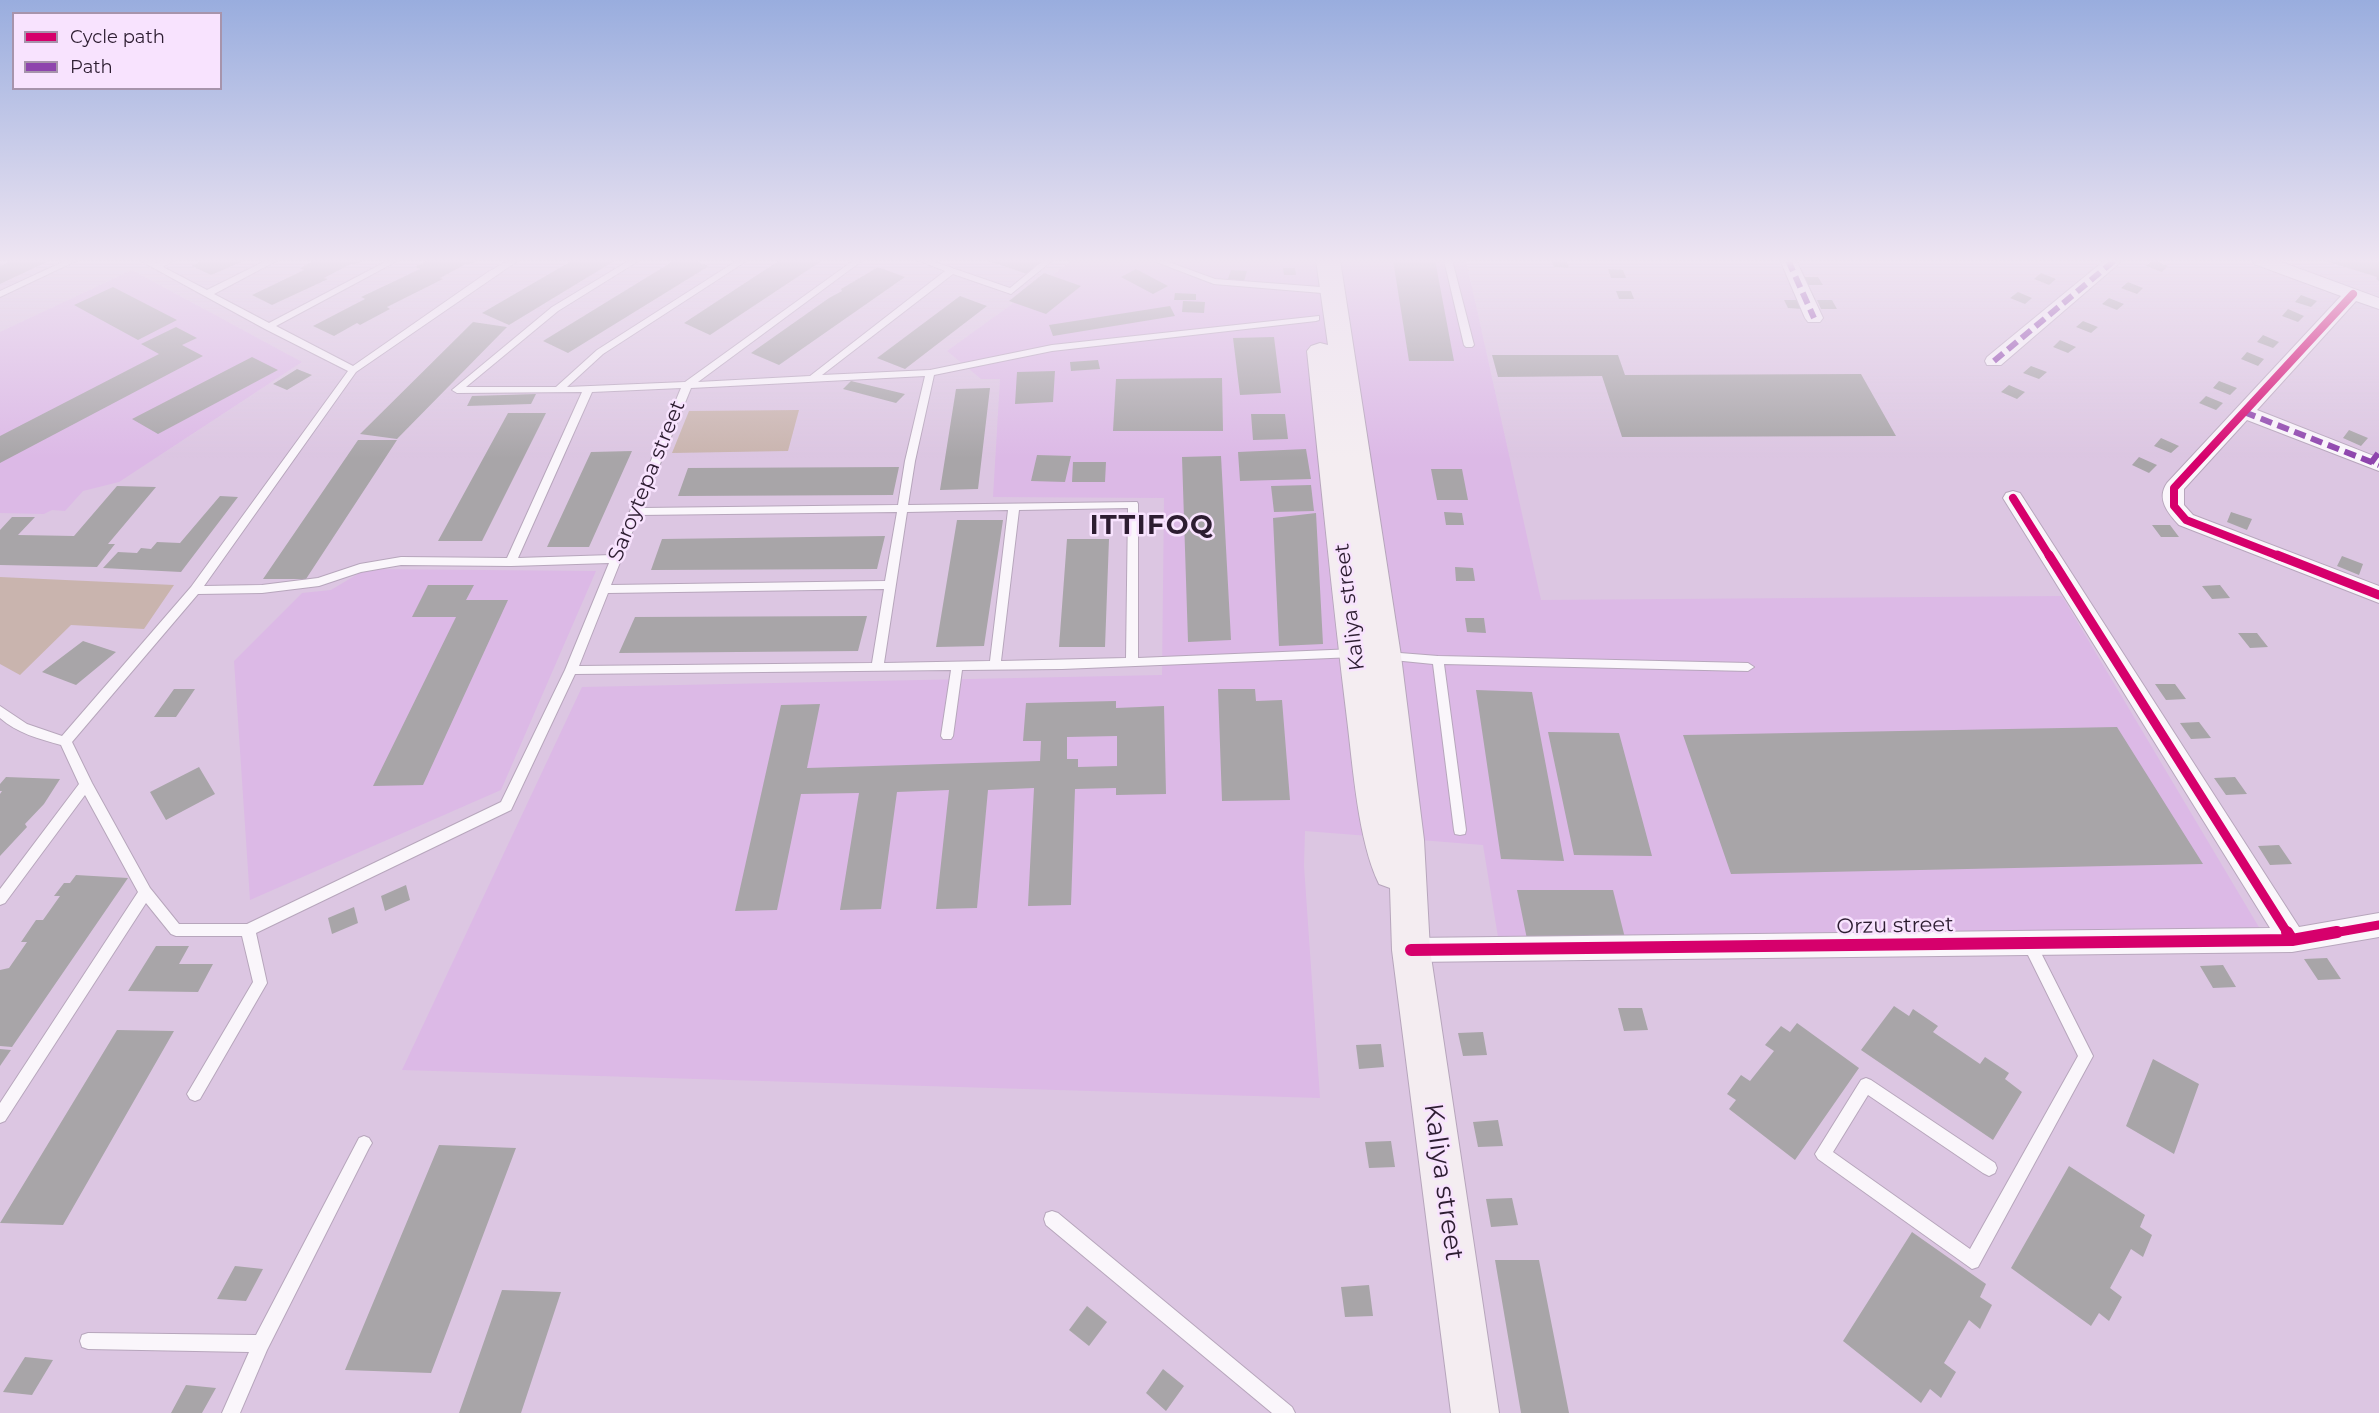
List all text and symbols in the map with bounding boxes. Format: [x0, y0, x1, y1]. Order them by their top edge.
legend [12, 12, 222, 90]
text: Cycle path [70, 26, 165, 48]
text: Path [70, 56, 113, 78]
street label: Saroytepa street [603, 397, 691, 565]
district label: ITTIFOQ [1090, 510, 1214, 542]
street label: Kaliya street [1330, 542, 1370, 672]
street label: Orzu street [1836, 912, 1954, 940]
street label: Kaliya street [1417, 1101, 1469, 1263]

